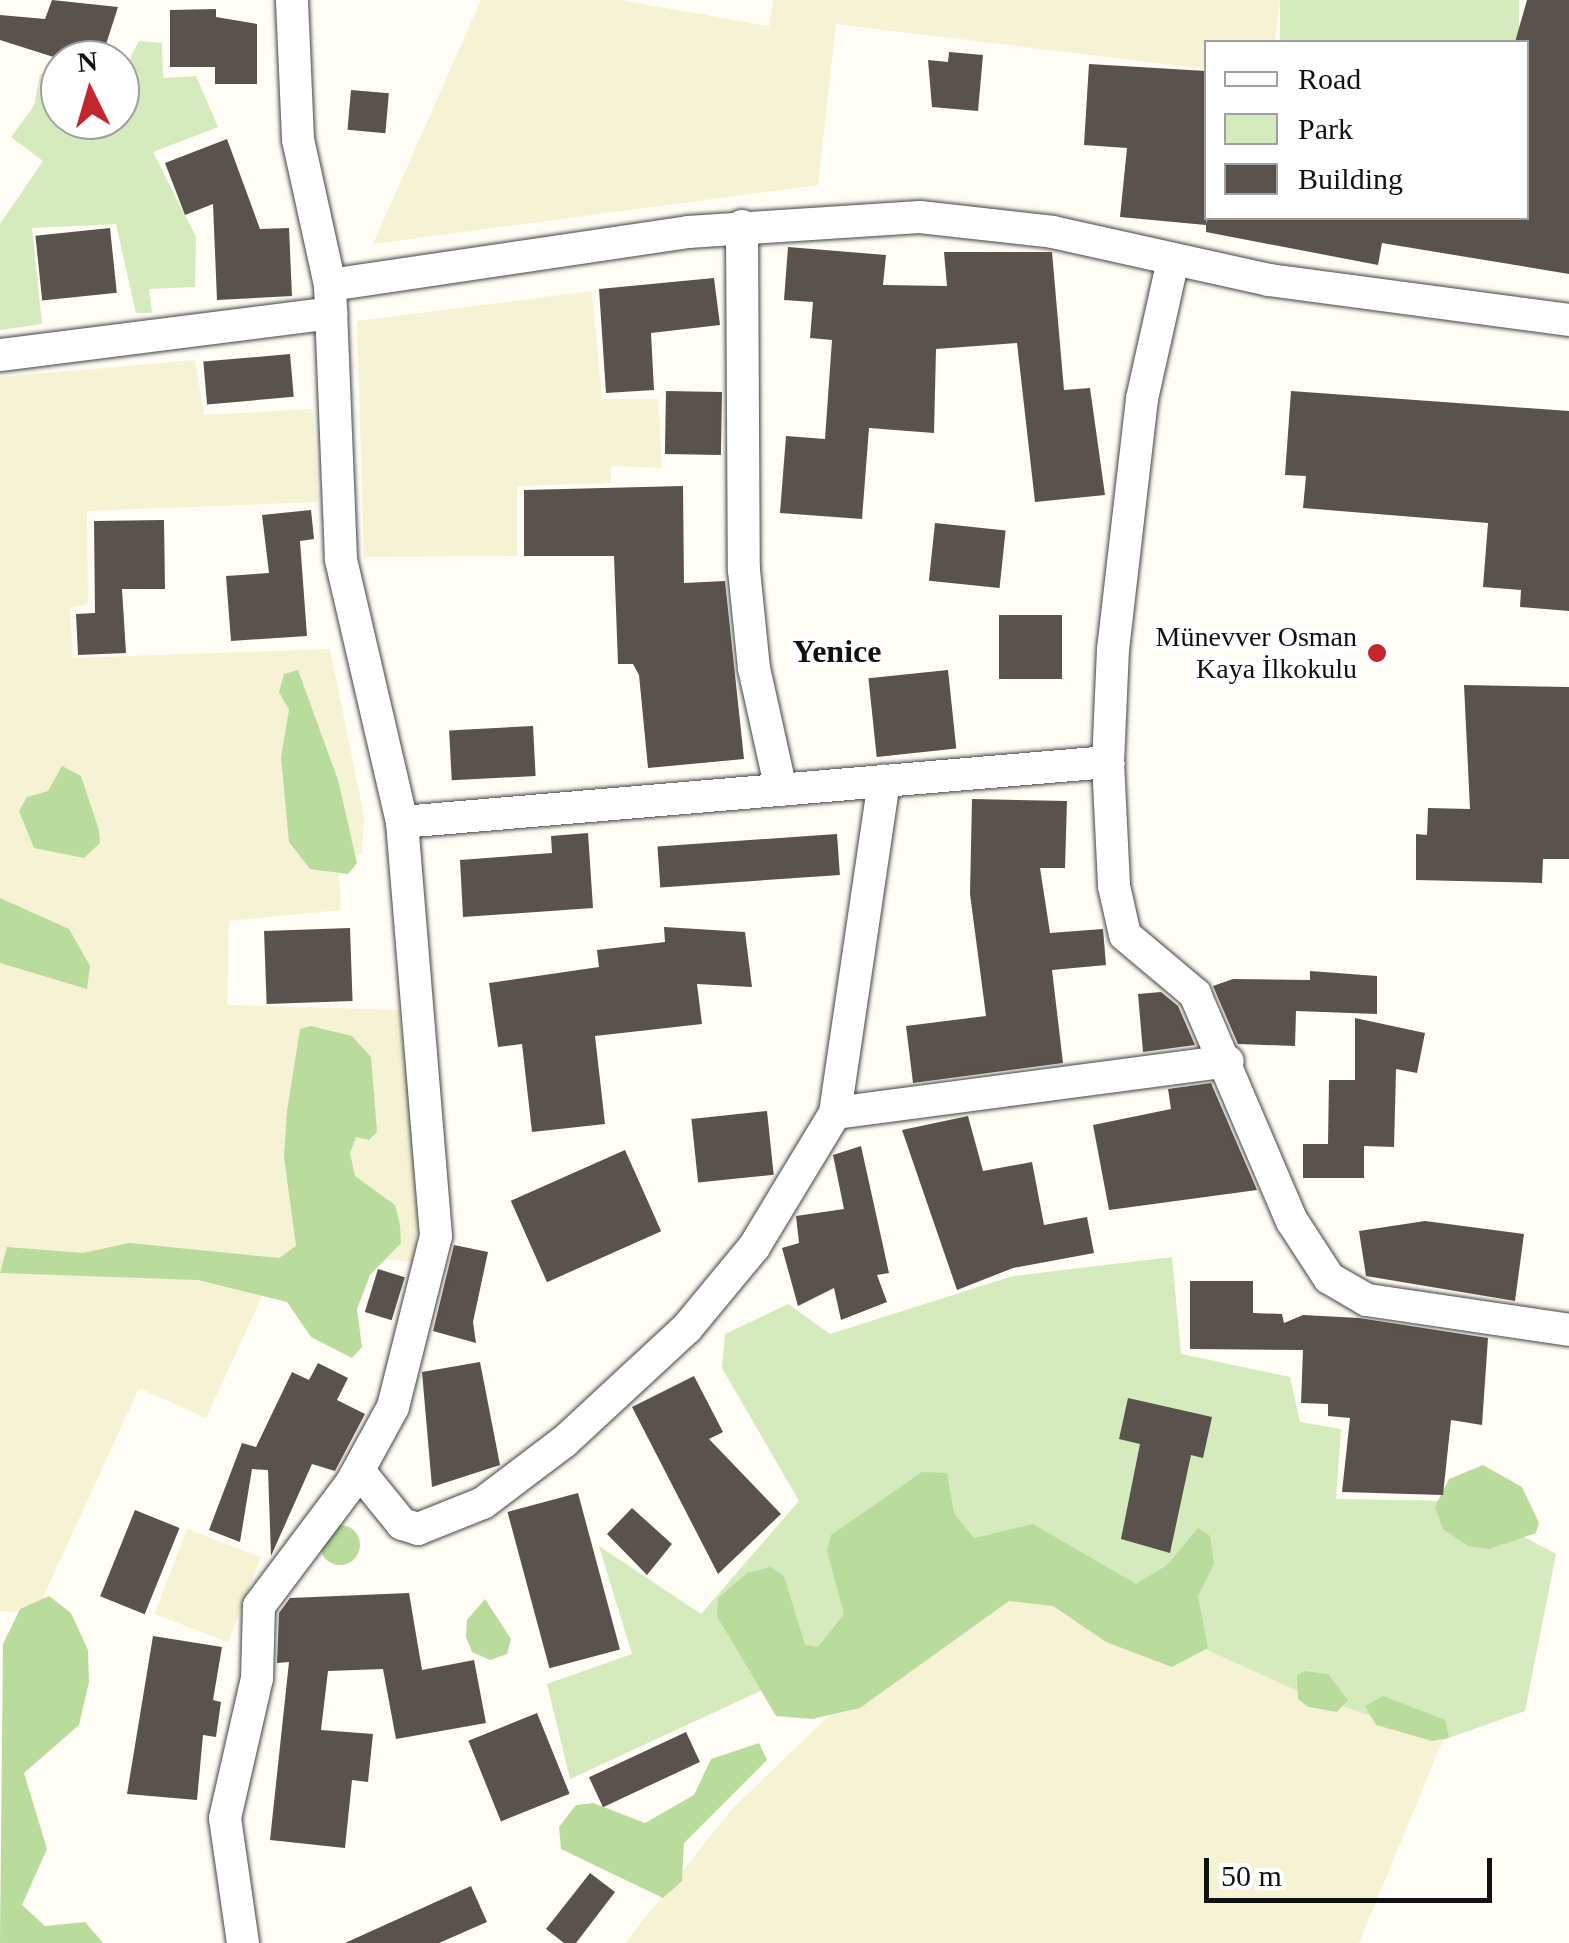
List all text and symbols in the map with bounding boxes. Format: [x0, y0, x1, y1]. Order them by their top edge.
north arrow [40, 40, 140, 140]
legend [1204, 40, 1529, 220]
text: N [76, 45, 99, 78]
text: Road [1298, 62, 1361, 95]
text: Park [1298, 112, 1353, 145]
text: Building [1298, 162, 1403, 195]
place label: Münevver Osman Kaya İlkokulu [1156, 620, 1357, 686]
district label: Yenice [793, 632, 881, 670]
marker: Münevver Osman Kaya İlkokulu [1366, 642, 1388, 664]
scale bar [1209, 1838, 1496, 1900]
text: 50 m [1221, 1859, 1282, 1892]

